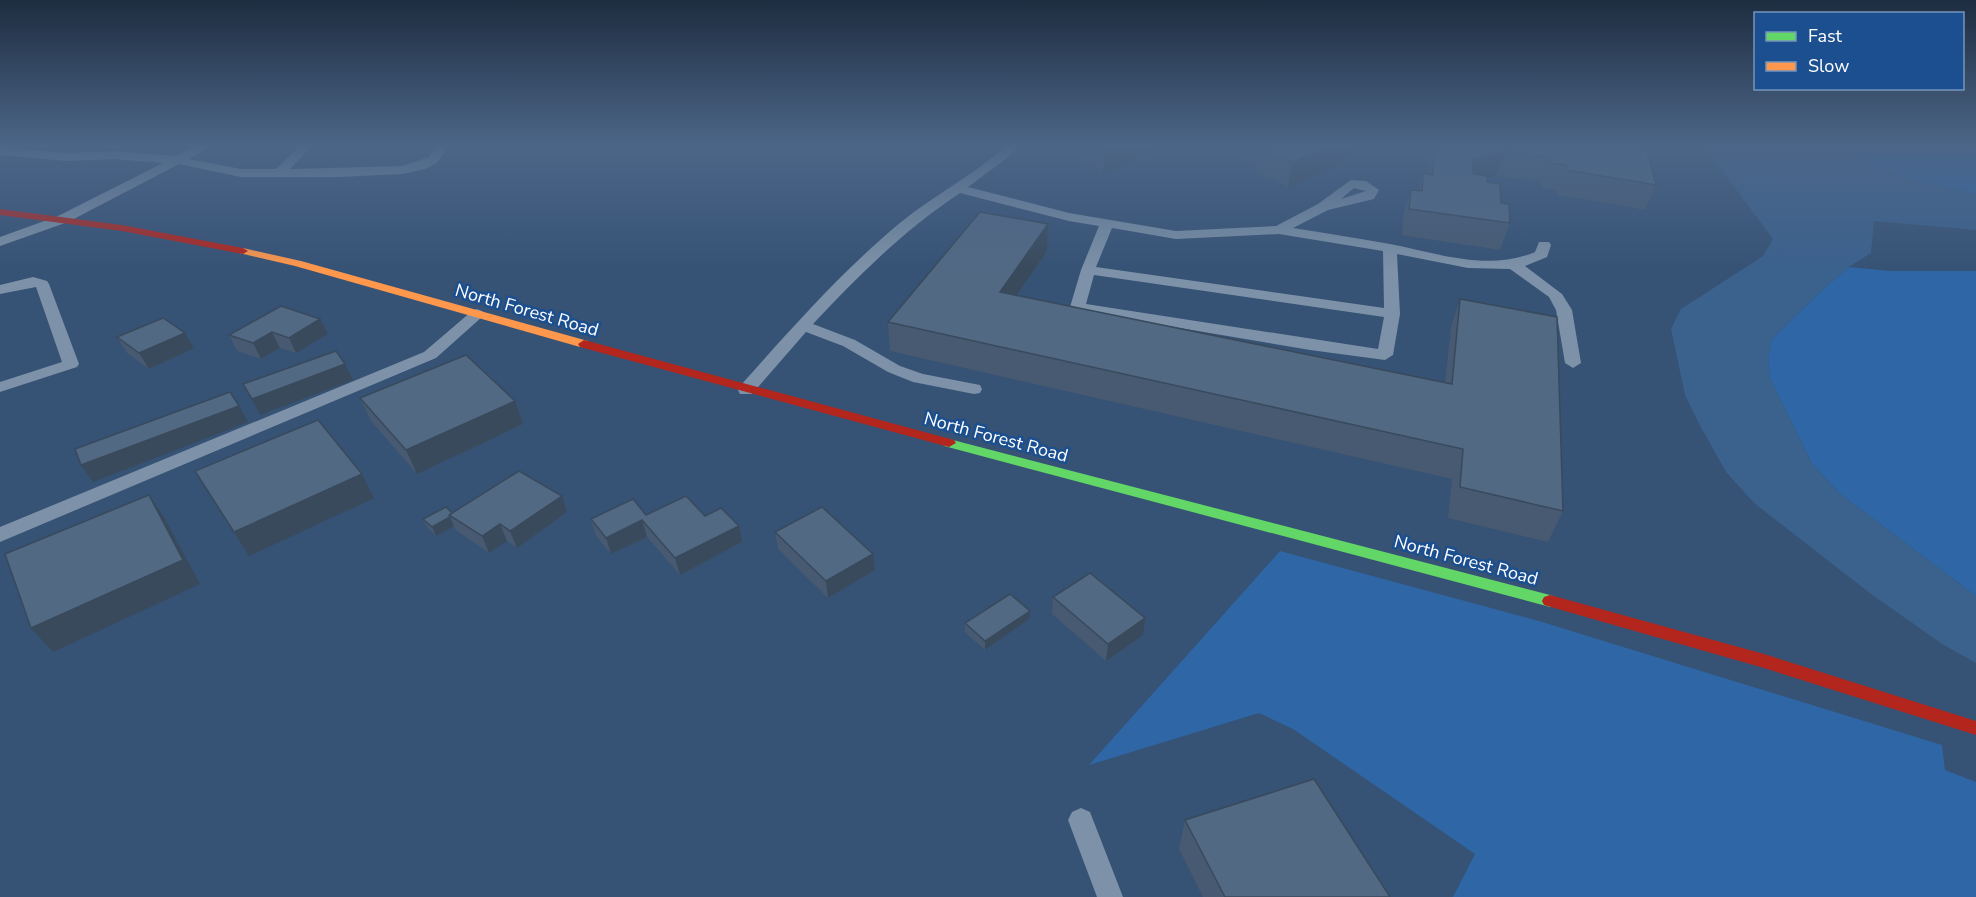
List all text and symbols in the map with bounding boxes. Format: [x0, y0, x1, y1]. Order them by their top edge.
legend [1754, 12, 1964, 90]
text: Fast [1808, 24, 1843, 48]
text: Slow [1808, 54, 1849, 78]
street label: North Forest Road [452, 278, 602, 342]
street label: North Forest Road [921, 406, 1071, 468]
street label: North Forest Road [1391, 529, 1541, 591]

